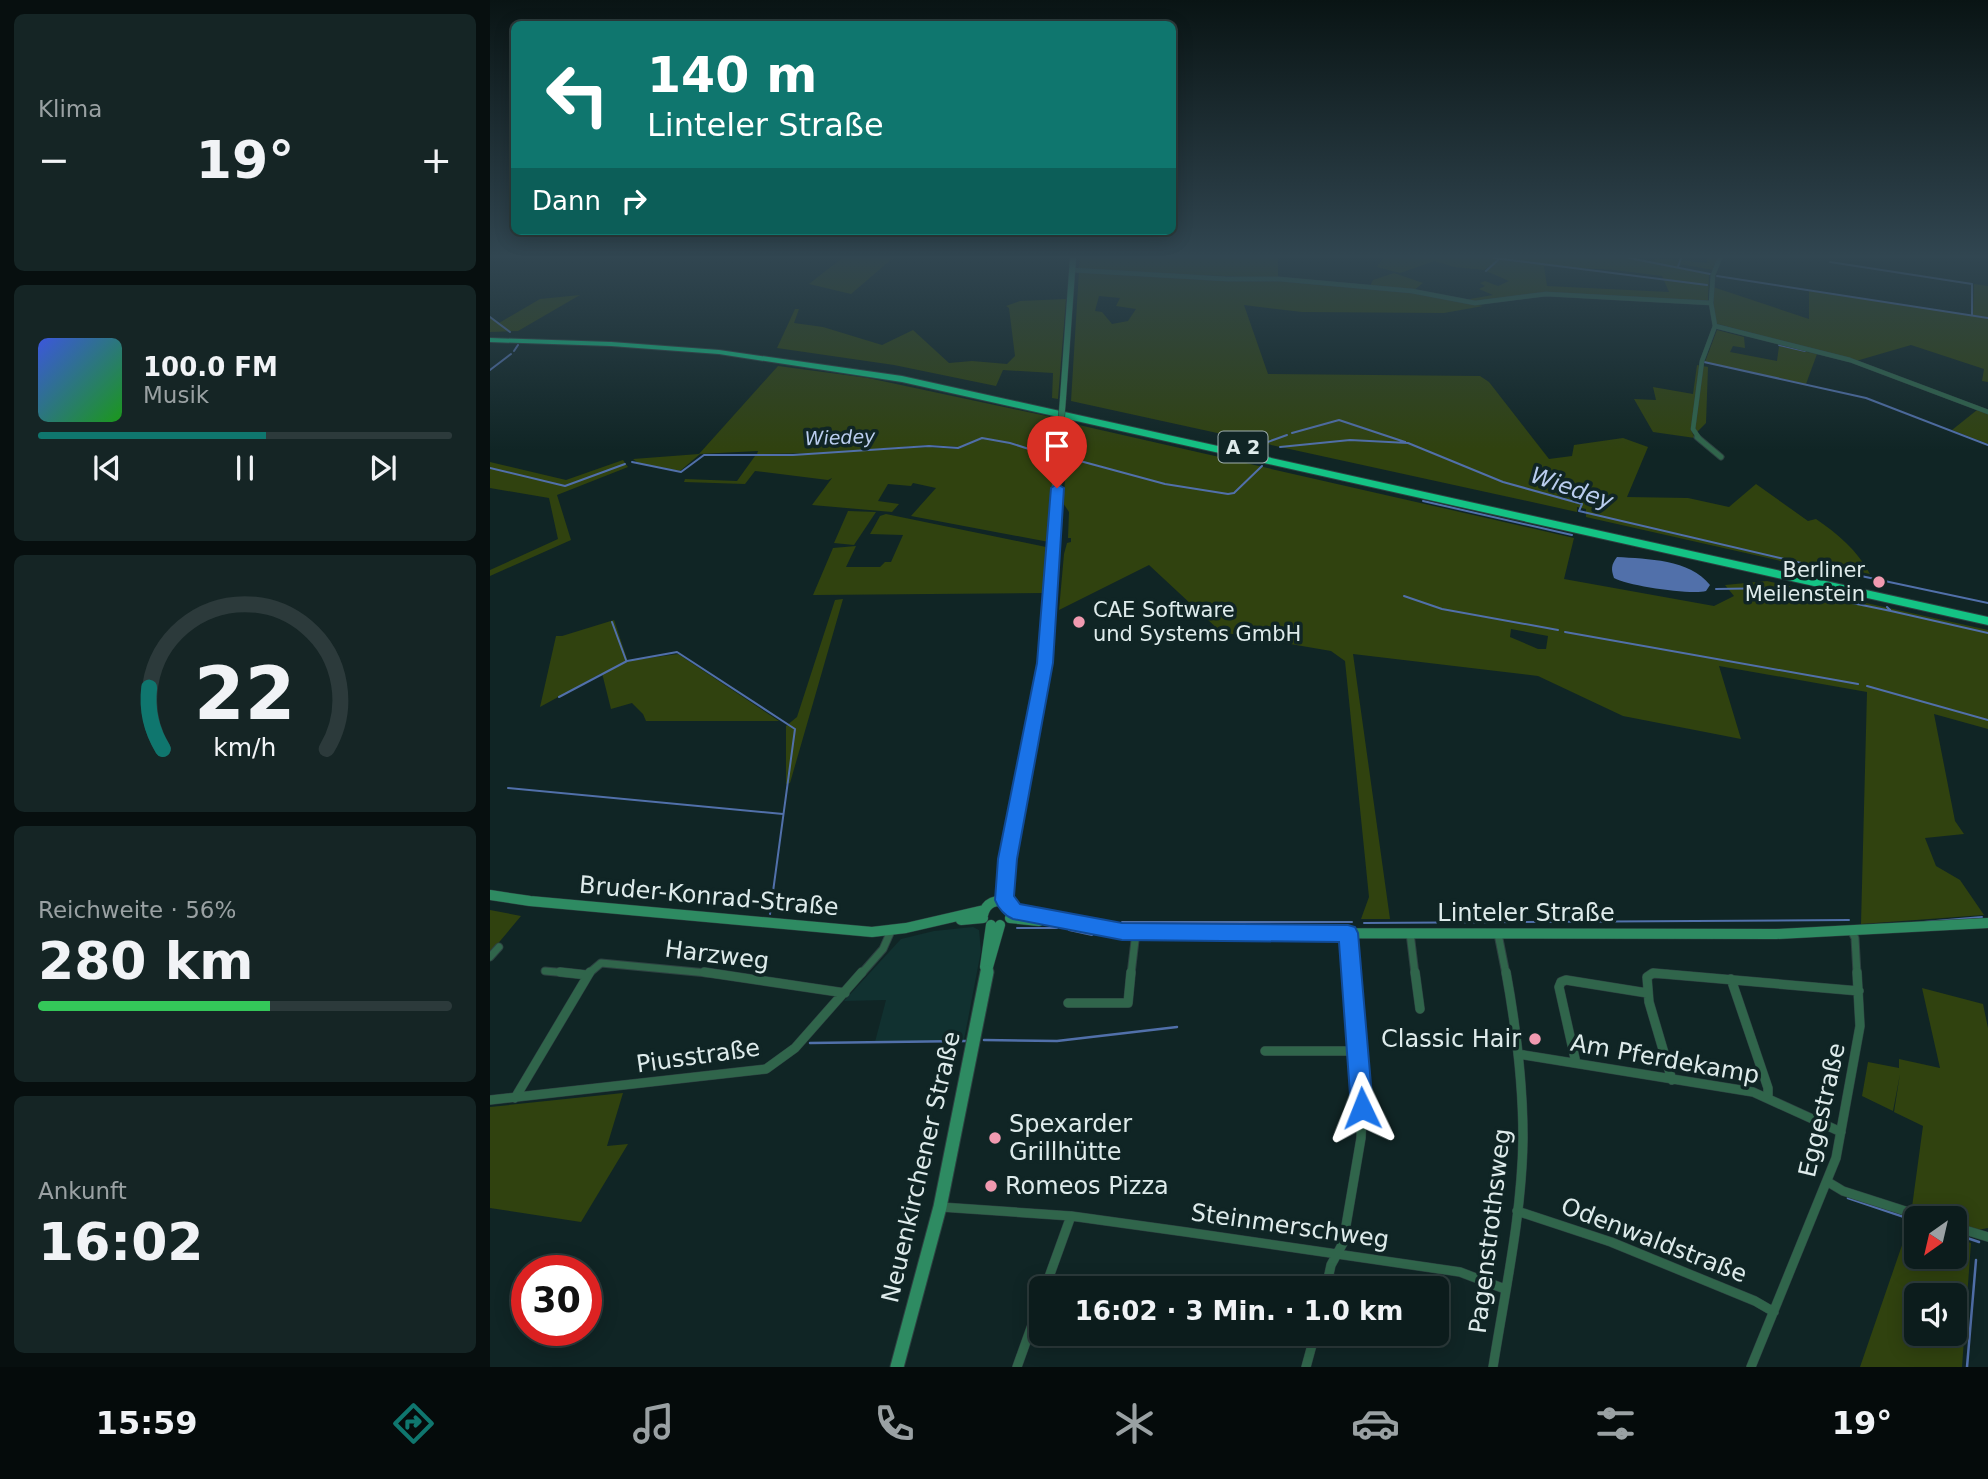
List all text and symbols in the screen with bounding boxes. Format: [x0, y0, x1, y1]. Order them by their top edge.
text: 140 m [647, 47, 817, 104]
icon: left [532, 49, 623, 140]
text: Klima [38, 96, 102, 122]
text: Linteler Straße [647, 106, 884, 144]
text: 19° [196, 130, 294, 190]
text: − [38, 138, 70, 182]
text: + [420, 138, 452, 182]
icon: right [615, 182, 653, 220]
text: Dann [532, 186, 601, 216]
text: 100.0 FM [143, 352, 278, 382]
text: Musik [143, 382, 209, 408]
pin [1027, 416, 1087, 488]
water label: Wiedey [804, 425, 876, 449]
icon: arrive [1038, 427, 1076, 465]
road number: A 2 [1218, 432, 1268, 462]
icon: previous [88, 449, 126, 487]
icon: pause [226, 449, 264, 487]
icon: next [364, 449, 402, 487]
water label: Wiedey [1527, 462, 1617, 514]
place label: Berliner Meilenstein [1745, 558, 1865, 606]
marker: Berliner Meilenstein [1871, 574, 1887, 590]
place label: CAE Software und Systems GmbH [1093, 598, 1301, 646]
marker: CAE Software und Systems GmbH [1071, 614, 1087, 630]
text: 22 [194, 652, 296, 737]
text: km/h [213, 733, 277, 762]
street label: Bruder-Konrad-Straße [578, 871, 840, 921]
text: Reichweite · 56% [38, 897, 236, 923]
street label: Linteler Straße [1437, 899, 1615, 927]
text: 280 km [38, 931, 253, 991]
street label: Harzweg [663, 935, 771, 975]
place label: Classic Hair [1381, 1025, 1521, 1053]
street label: Neuenkirchener Straße [876, 1029, 966, 1305]
street label: Am Pferdekamp [1568, 1029, 1762, 1089]
marker: Classic Hair [1527, 1031, 1543, 1047]
street label: Piusstraße [634, 1033, 762, 1079]
street label: Eggestraße [1793, 1040, 1851, 1180]
position arrow [1325, 1071, 1399, 1145]
place label: Spexarder Grillhütte [1009, 1110, 1132, 1166]
street label: Pagenstrothsweg [1464, 1127, 1516, 1335]
marker: Spexarder Grillhütte [987, 1130, 1003, 1146]
place label: Romeos Pizza [1005, 1172, 1169, 1200]
text: Ankunft [38, 1178, 127, 1204]
marker: Romeos Pizza [983, 1178, 999, 1194]
street label: Odenwaldstraße [1557, 1192, 1751, 1288]
street label: Steinmerschweg [1189, 1198, 1391, 1254]
north arrow [1904, 1206, 1967, 1269]
map controls [1904, 1206, 1967, 1346]
text: 16:02 [38, 1212, 204, 1272]
speed limit sign: 30 [511, 1255, 602, 1346]
button: sound [1904, 1283, 1967, 1346]
text: 16:02 · 3 Min. · 1.0 km [1075, 1296, 1403, 1326]
icon: directions [389, 1399, 438, 1448]
icon: music [629, 1399, 678, 1448]
icon: phone [870, 1399, 919, 1448]
icon: climate [1110, 1399, 1159, 1448]
icon: car [1351, 1399, 1400, 1448]
icon: filters [1591, 1399, 1640, 1448]
text: 15:59 [96, 1404, 198, 1442]
text: 19° [1832, 1404, 1892, 1442]

